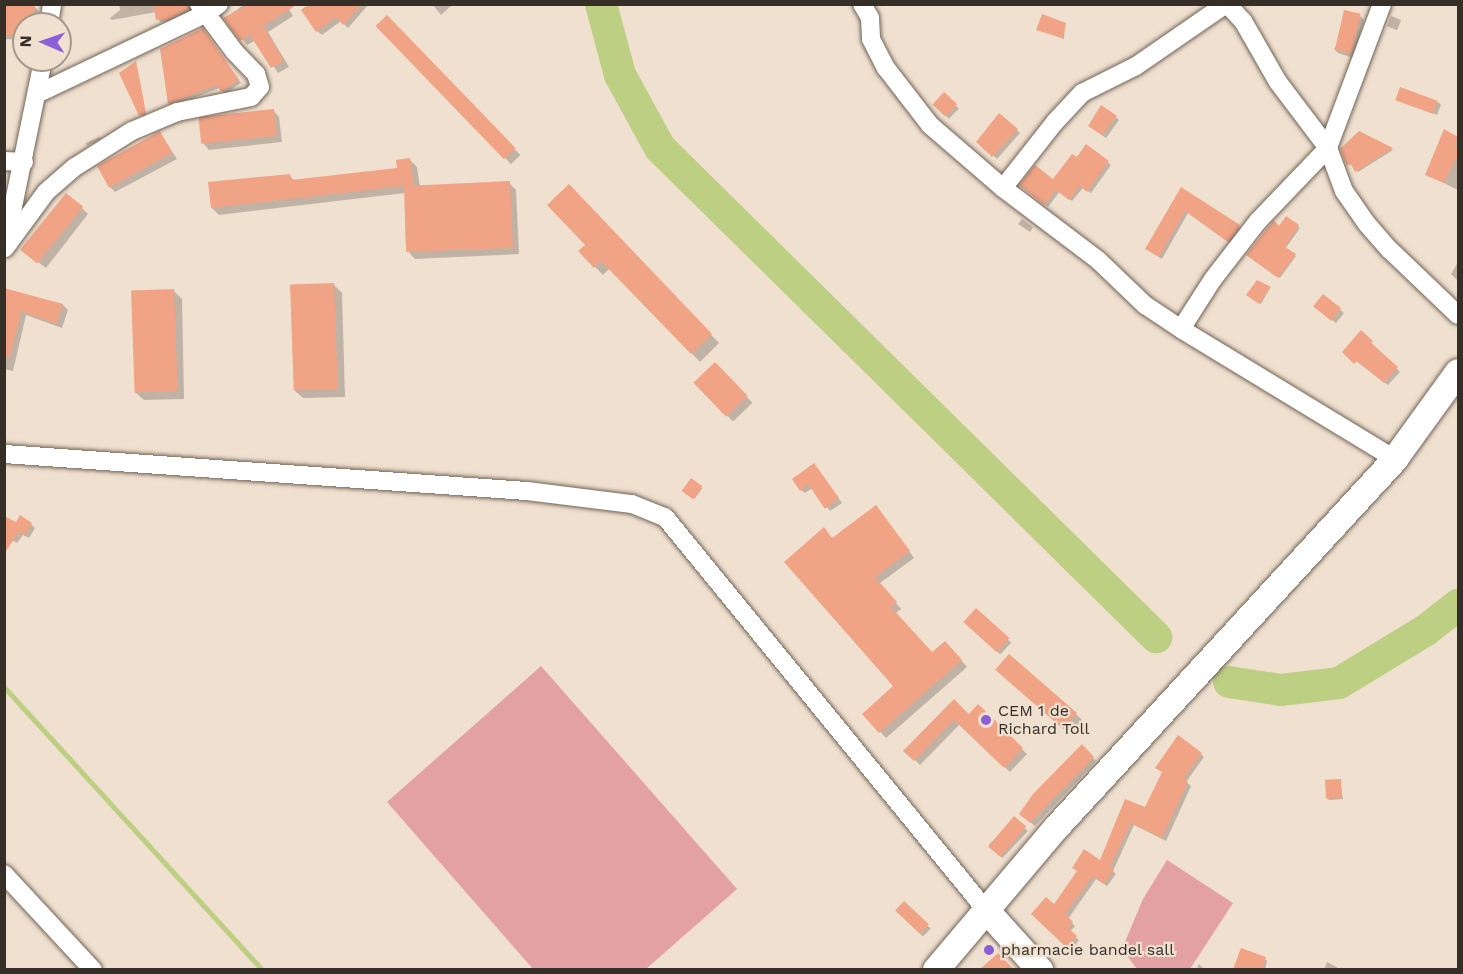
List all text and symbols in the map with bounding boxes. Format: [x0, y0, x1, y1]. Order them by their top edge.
north arrow [12, 12, 72, 72]
text: N [16, 35, 35, 48]
place label: CEM 1 de Richard Toll [998, 701, 1090, 739]
marker: CEM 1 de Richard Toll [979, 713, 993, 727]
place label: pharmacie bandel sall [1001, 940, 1175, 960]
marker: pharmacie bandel sall [982, 943, 996, 957]

